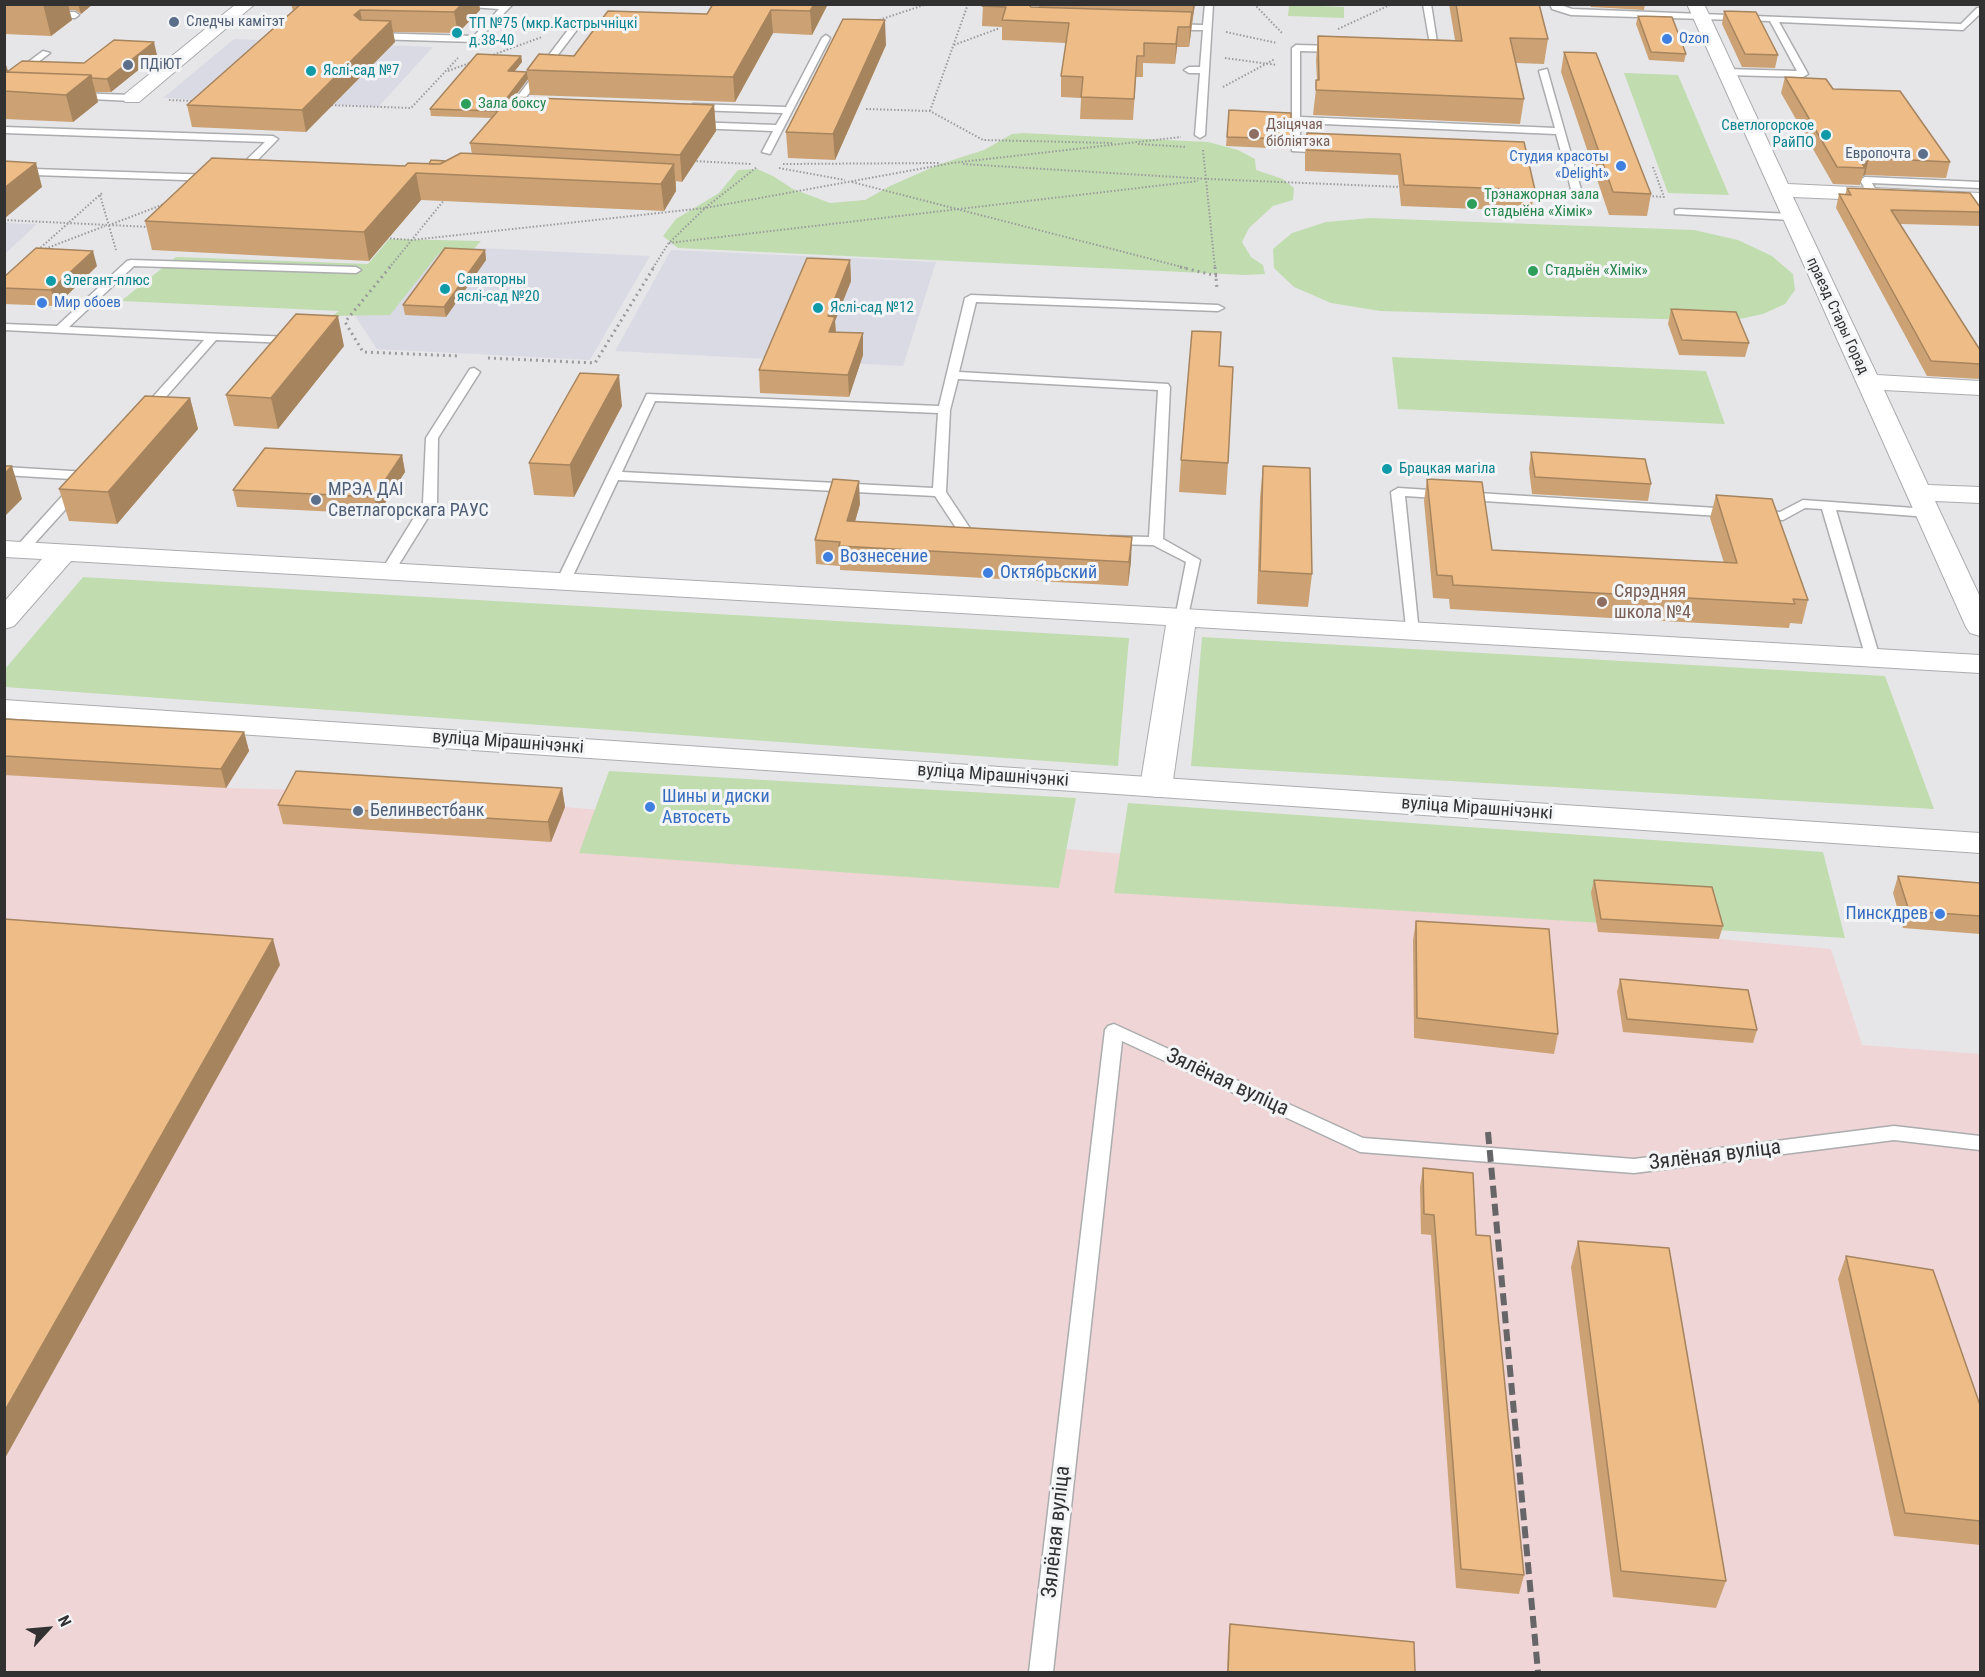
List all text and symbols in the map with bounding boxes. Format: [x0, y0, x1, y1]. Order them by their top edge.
place label: Следчы камітэт [186, 13, 285, 31]
marker: Следчы камітэт [167, 15, 181, 29]
place label: ТП №75 (мкр.Кастрычніцкі д.38-40 [469, 15, 637, 50]
marker: ТП №75 (мкр.Кастрычніцкі д.38-40 [450, 26, 464, 40]
place label: Ozon [1679, 30, 1709, 48]
marker: Ozon [1660, 32, 1674, 46]
place label: ПДіЮТ [140, 56, 182, 74]
marker: ПДіЮТ [121, 58, 135, 72]
place label: Яслі-сад №7 [323, 62, 399, 80]
marker: Яслі-сад №7 [304, 64, 318, 78]
place label: Зала боксу [478, 95, 546, 113]
marker: Зала боксу [459, 97, 473, 111]
place label: Дзіцячая бібліятэка [1266, 116, 1330, 151]
place label: Светлогорское РайПО [1721, 117, 1814, 152]
marker: Дзіцячая бібліятэка [1247, 127, 1261, 141]
marker: Светлогорское РайПО [1819, 128, 1833, 142]
place label: Европочта [1845, 145, 1911, 163]
marker: Европочта [1916, 147, 1930, 161]
place label: Студия красоты «Delight» [1509, 148, 1609, 183]
marker: Студия красоты «Delight» [1614, 159, 1628, 173]
place label: Трэнажорная зала стадыёна «Хімік» [1484, 186, 1599, 221]
marker: Трэнажорная зала стадыёна «Хімік» [1465, 197, 1479, 211]
street label: праезд Стары Горад [1802, 255, 1872, 377]
place label: Стадыён «Хімік» [1545, 262, 1648, 280]
marker: Стадыён «Хімік» [1526, 264, 1540, 278]
place label: Санаторны яслі-сад №20 [457, 271, 540, 306]
place label: Элегант-плюс [63, 272, 150, 290]
marker: Элегант-плюс [44, 274, 58, 288]
marker: Санаторны яслі-сад №20 [438, 282, 452, 296]
place label: Мир обоев [54, 294, 121, 312]
marker: Мир обоев [35, 296, 49, 310]
place label: Яслі-сад №12 [830, 299, 914, 317]
marker: Яслі-сад №12 [811, 301, 825, 315]
place label: Брацкая магіла [1399, 460, 1495, 478]
marker: Брацкая магіла [1380, 462, 1394, 476]
place label: МРЭА ДАІ Светлагорскага РАУС [328, 479, 489, 522]
marker: МРЭА ДАІ Светлагорскага РАУС [309, 493, 323, 507]
place label: Вознесение [840, 546, 928, 568]
marker: Вознесение [821, 550, 835, 564]
place label: Октябрьский [1000, 562, 1097, 584]
marker: Октябрьский [981, 566, 995, 580]
place label: Сярэдняя школа №4 [1614, 581, 1691, 624]
marker: Сярэдняя школа №4 [1595, 595, 1609, 609]
street label: вуліца Мірашнічэнкі [431, 727, 585, 759]
street label: вуліца Мірашнічэнкі [916, 760, 1070, 792]
place label: Шины и диски Автосеть [662, 786, 770, 828]
street label: вуліца Мірашнічэнкі [1400, 793, 1554, 825]
place label: Белинвестбанк [370, 800, 484, 822]
marker: Шины и диски Автосеть [643, 800, 657, 814]
marker: Белинвестбанк [351, 804, 365, 818]
place label: Пинскдрев [1846, 903, 1928, 925]
marker: Пинскдрев [1933, 907, 1947, 921]
street label: Зялёная вуліца [1162, 1044, 1292, 1122]
street label: Зялёная вуліца [1648, 1135, 1782, 1177]
street label: Зялёная вуліца [1038, 1465, 1076, 1599]
north arrow [18, 1599, 78, 1659]
text: N [54, 1612, 75, 1629]

